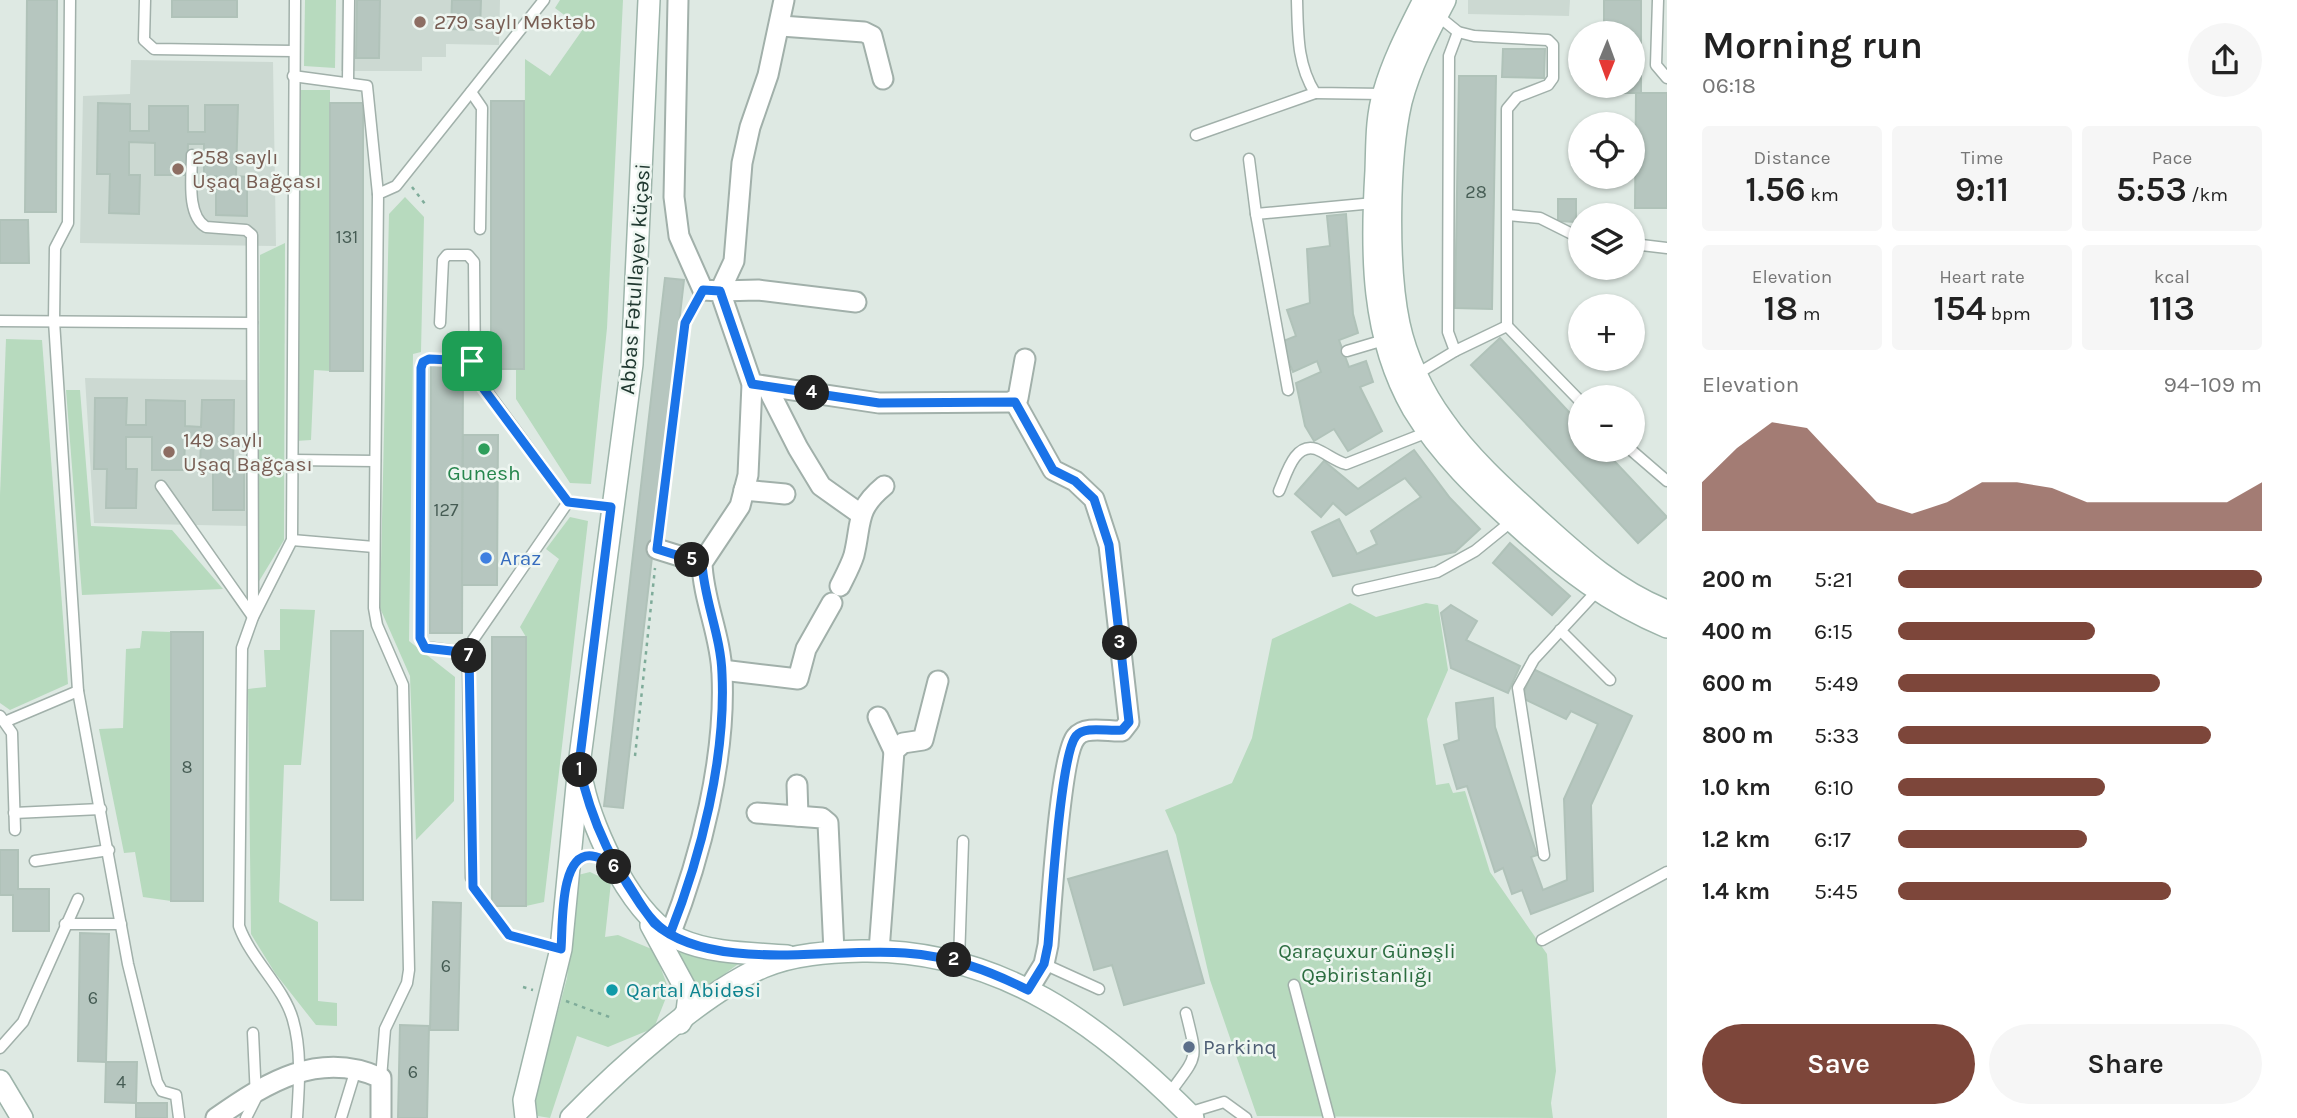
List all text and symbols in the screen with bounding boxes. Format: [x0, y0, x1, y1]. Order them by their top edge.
place label: 279 saylı Məktəb [434, 10, 596, 34]
marker: 279 saylı Məktəb [412, 14, 428, 30]
north arrow [1568, 21, 1645, 98]
map controls [1568, 21, 1645, 462]
text: Morning run [1702, 23, 1923, 68]
button: share [2188, 23, 2262, 97]
text: 06:18 [1702, 72, 1756, 99]
button: locate [1568, 112, 1645, 189]
place label: 258 saylı Uşaq Bağçası [192, 145, 322, 193]
text: Distance [1754, 147, 1830, 169]
text: Time [1961, 147, 2003, 169]
text: Pace [2152, 147, 2192, 169]
marker: 258 saylı Uşaq Bağçası [170, 161, 186, 177]
street label: Abbas Fətullayev küçəsi [615, 163, 655, 395]
text: 1.56 [1745, 169, 1806, 210]
text: 9:11 [1955, 169, 2009, 210]
text: 5:53 [2116, 169, 2187, 210]
house number: 28 [1465, 181, 1487, 203]
text: km [1806, 184, 1839, 206]
text: /km [2187, 184, 2228, 206]
button: layers [1568, 203, 1645, 280]
house number: 131 [336, 226, 358, 248]
text: Elevation [1752, 266, 1832, 288]
text: Heart rate [1939, 266, 2025, 288]
text: kcal [2154, 266, 2190, 288]
text: 18 [1764, 288, 1798, 329]
text: 154 [1933, 288, 1986, 329]
text: 113 [2149, 288, 2195, 329]
button: + [1568, 294, 1645, 371]
text: m [1798, 303, 1820, 325]
text: bpm [1986, 303, 2031, 325]
pin [442, 331, 502, 391]
icon: arrive [453, 342, 491, 380]
text: Elevation [1702, 371, 1799, 398]
text: 94–109 m [2163, 371, 2262, 398]
pin: 4 [794, 376, 830, 410]
text: 4 [806, 381, 817, 403]
button: − [1568, 385, 1645, 462]
place label: 149 saylı Uşaq Bağçası [183, 428, 313, 476]
marker: Gunesh [476, 441, 492, 457]
marker: 149 saylı Uşaq Bağçası [161, 444, 177, 460]
place label: Gunesh [447, 461, 521, 485]
house number: 127 [434, 499, 459, 521]
pin: 5 [674, 542, 710, 578]
place label: Araz [500, 546, 541, 570]
text: 5 [686, 548, 697, 570]
marker: Araz [478, 550, 494, 566]
text: 200 m [1702, 566, 1773, 593]
text: 5:21 [1814, 566, 1853, 593]
text: 400 m [1702, 618, 1772, 645]
text: 6:15 [1814, 618, 1853, 645]
pin: 3 [1102, 626, 1138, 660]
text: 3 [1114, 631, 1125, 653]
pin: 7 [452, 638, 486, 674]
text: 7 [464, 644, 473, 666]
text: 600 m [1702, 670, 1773, 697]
text: 5:49 [1814, 670, 1858, 697]
text: 800 m [1702, 722, 1774, 749]
text: 5:33 [1814, 722, 1859, 749]
pin: 1 [562, 752, 598, 788]
house number: 8 [181, 756, 193, 778]
text: 1 [576, 758, 583, 780]
text: 1.0 km [1702, 774, 1771, 801]
text: 6:10 [1814, 774, 1854, 801]
text: 1.2 km [1702, 826, 1770, 853]
text: 6:17 [1814, 826, 1851, 853]
pin: 6 [596, 850, 632, 884]
text: 6 [608, 855, 619, 877]
text: 1.4 km [1702, 878, 1770, 905]
text: 5:45 [1814, 878, 1858, 905]
park label: Qaraçuxur Günəşli Qəbiristanlığı [1278, 939, 1456, 987]
pin: 2 [936, 942, 972, 978]
text: 2 [948, 948, 959, 970]
house number: 6 [441, 955, 451, 977]
place label: Qartal Abidəsi [626, 978, 761, 1002]
marker: Qartal Abidəsi [604, 982, 620, 998]
house number: 6 [88, 987, 98, 1009]
button: Save [1702, 1024, 1975, 1104]
button: Share [1989, 1024, 2262, 1104]
place label: Parkinq [1203, 1035, 1277, 1059]
marker: Parkinq [1181, 1039, 1197, 1055]
house number: 6 [408, 1061, 418, 1083]
house number: 4 [116, 1071, 126, 1093]

